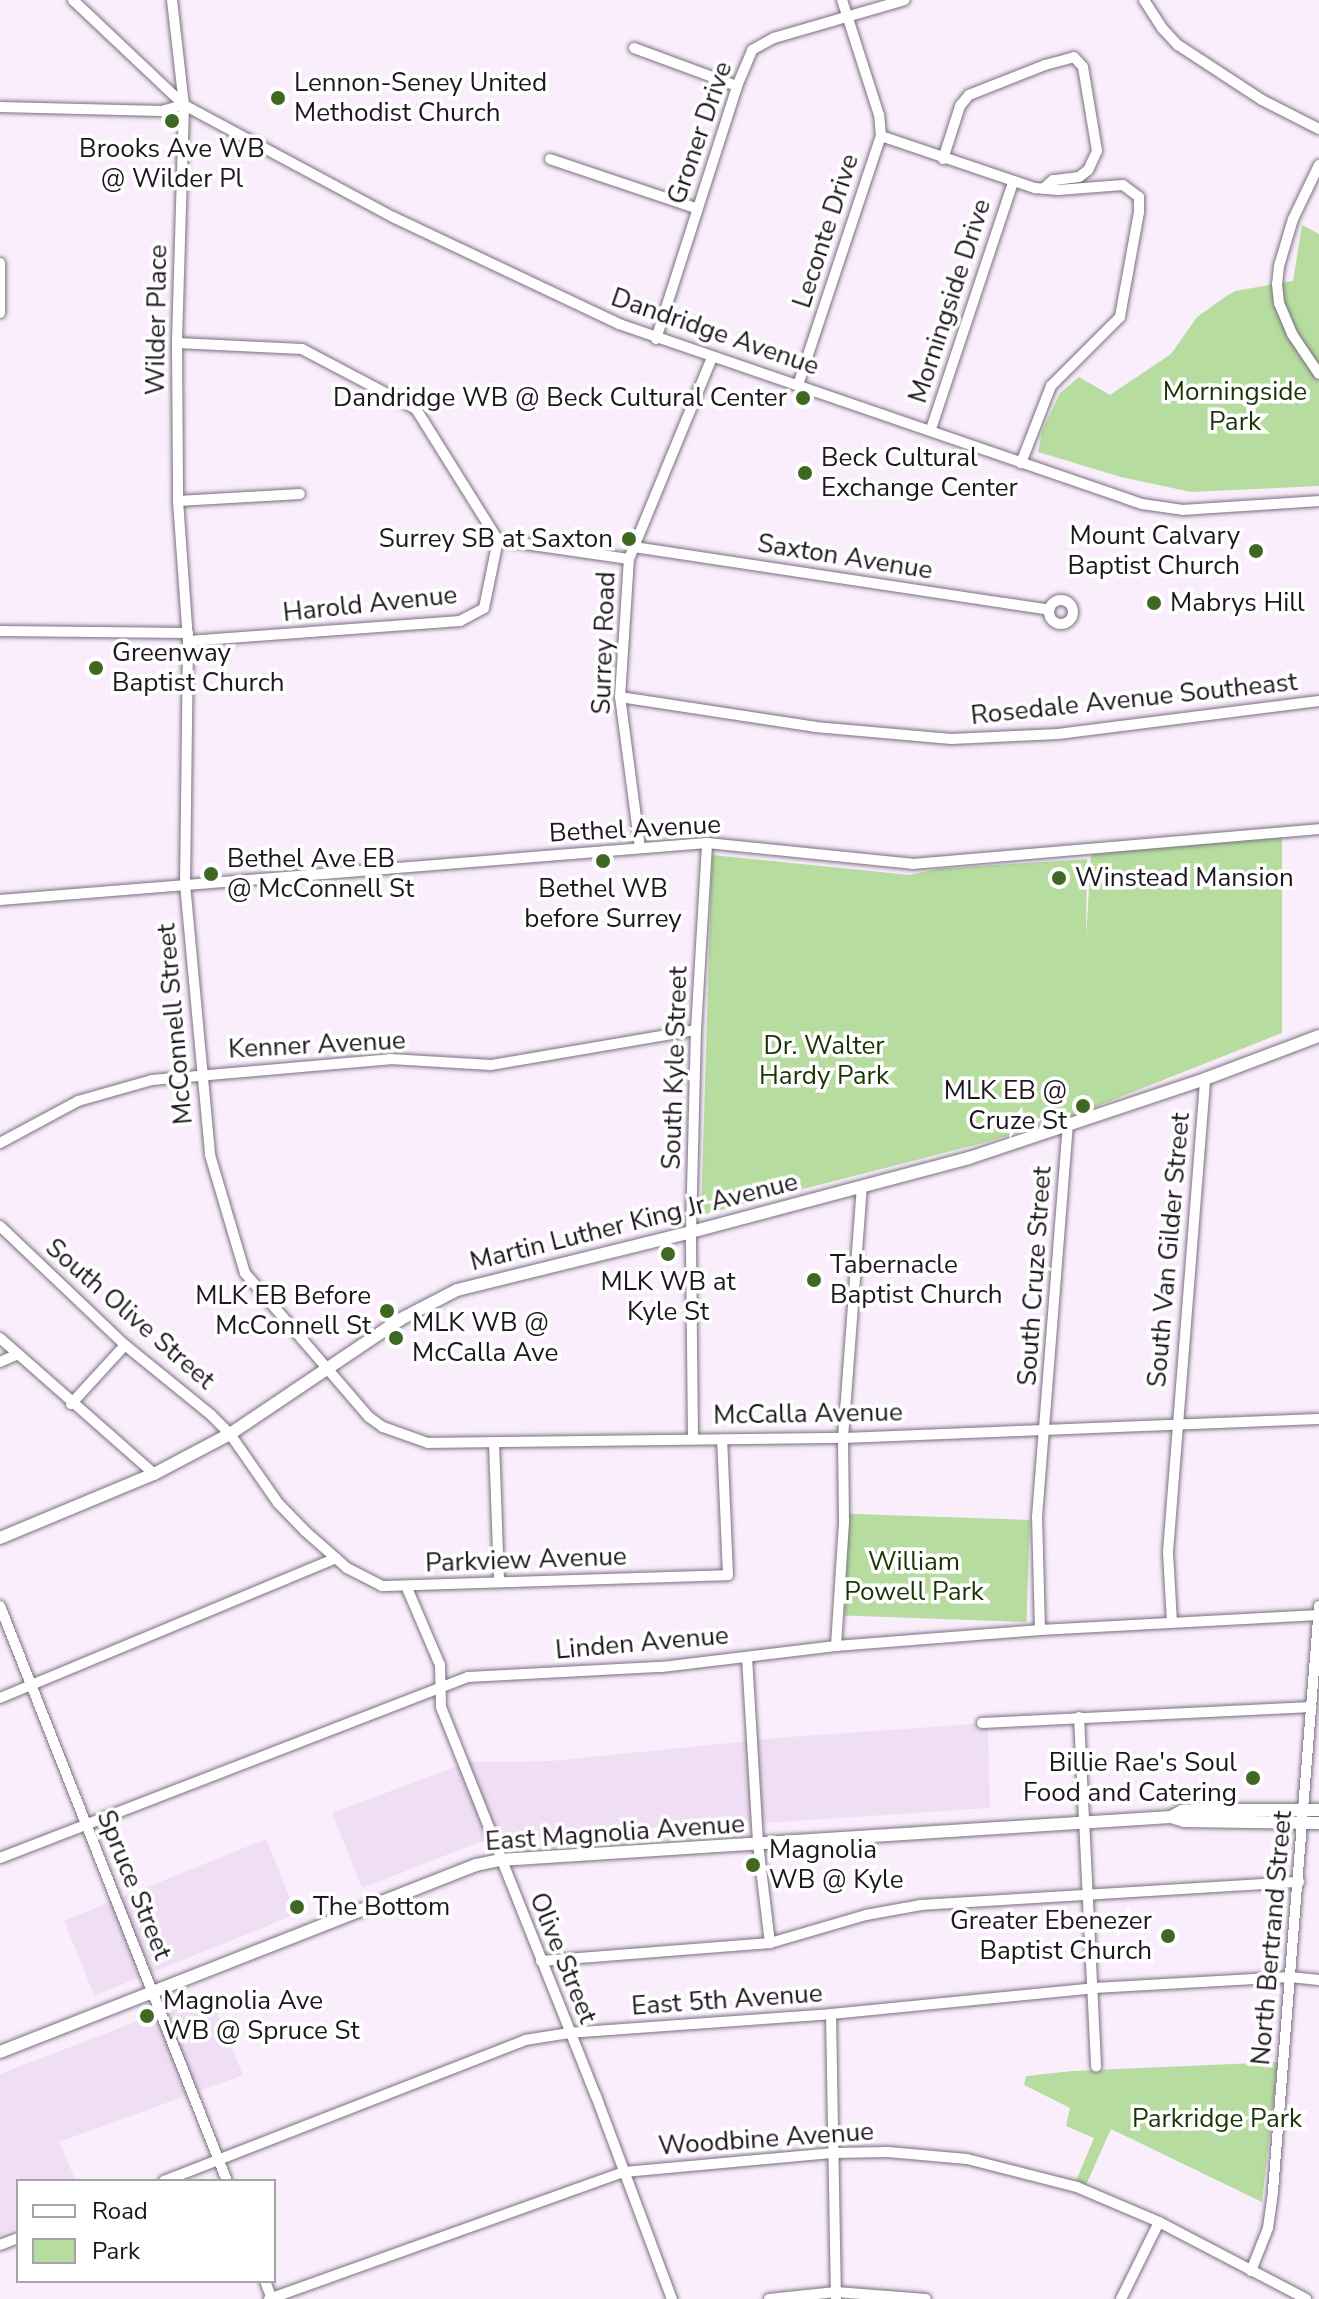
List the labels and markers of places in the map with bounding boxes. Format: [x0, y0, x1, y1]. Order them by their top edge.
place label: Lennon-Seney United Methodist Church [294, 67, 547, 128]
marker: Lennon-Seney United Methodist Church [269, 89, 287, 107]
marker: Brooks Ave WB @ Wilder Pl [163, 112, 181, 130]
place label: Brooks Ave WB @ Wilder Pl [79, 133, 265, 194]
place label: Dandridge WB @ Beck Cultural Center [333, 382, 787, 414]
marker: Dandridge WB @ Beck Cultural Center [794, 389, 812, 407]
place label: Beck Cultural Exchange Center [821, 442, 1018, 504]
marker: Beck Cultural Exchange Center [796, 464, 814, 482]
place label: Mount Calvary Baptist Church [1068, 520, 1240, 582]
place label: Surrey SB at Saxton [379, 523, 613, 555]
marker: Surrey SB at Saxton [620, 530, 638, 548]
marker: Mount Calvary Baptist Church [1247, 542, 1265, 560]
place label: Mabrys Hill [1170, 587, 1305, 619]
marker: Mabrys Hill [1145, 594, 1163, 612]
place label: Greenway Baptist Church [112, 637, 284, 698]
marker: Greenway Baptist Church [87, 659, 105, 677]
place label: Bethel Ave EB @ McConnell St [227, 843, 414, 904]
marker: Bethel WB before Surrey [594, 852, 612, 870]
place label: Winstead Mansion [1075, 862, 1294, 894]
marker: Bethel Ave EB @ McConnell St [202, 865, 220, 883]
marker: Winstead Mansion [1050, 869, 1068, 887]
place label: Bethel WB before Surrey [524, 873, 682, 934]
place label: MLK EB @ Cruze St [944, 1075, 1067, 1136]
marker: MLK EB @ Cruze St [1074, 1097, 1092, 1115]
marker: MLK WB at Kyle St [659, 1245, 677, 1263]
place label: Tabernacle Baptist Church [830, 1249, 1002, 1310]
place label: MLK WB at Kyle St [600, 1266, 736, 1328]
marker: Tabernacle Baptist Church [805, 1271, 823, 1289]
place label: MLK EB Before McConnell St [195, 1280, 371, 1342]
marker: MLK EB Before McConnell St [378, 1302, 396, 1320]
place label: MLK WB @ McCalla Ave [412, 1307, 558, 1368]
marker: MLK WB @ McCalla Ave [387, 1329, 405, 1347]
place label: Billie Rae's Soul Food and Catering [1023, 1747, 1237, 1808]
marker: Billie Rae's Soul Food and Catering [1244, 1769, 1262, 1787]
place label: Magnolia WB @ Kyle [769, 1834, 903, 1896]
marker: Magnolia WB @ Kyle [744, 1856, 762, 1874]
place label: The Bottom [313, 1891, 450, 1923]
marker: The Bottom [288, 1898, 306, 1916]
place label: Greater Ebenezer Baptist Church [950, 1905, 1152, 1966]
marker: Greater Ebenezer Baptist Church [1159, 1927, 1177, 1945]
place label: Magnolia Ave WB @ Spruce St [163, 1985, 360, 2046]
marker: Magnolia Ave WB @ Spruce St [138, 2007, 156, 2025]

